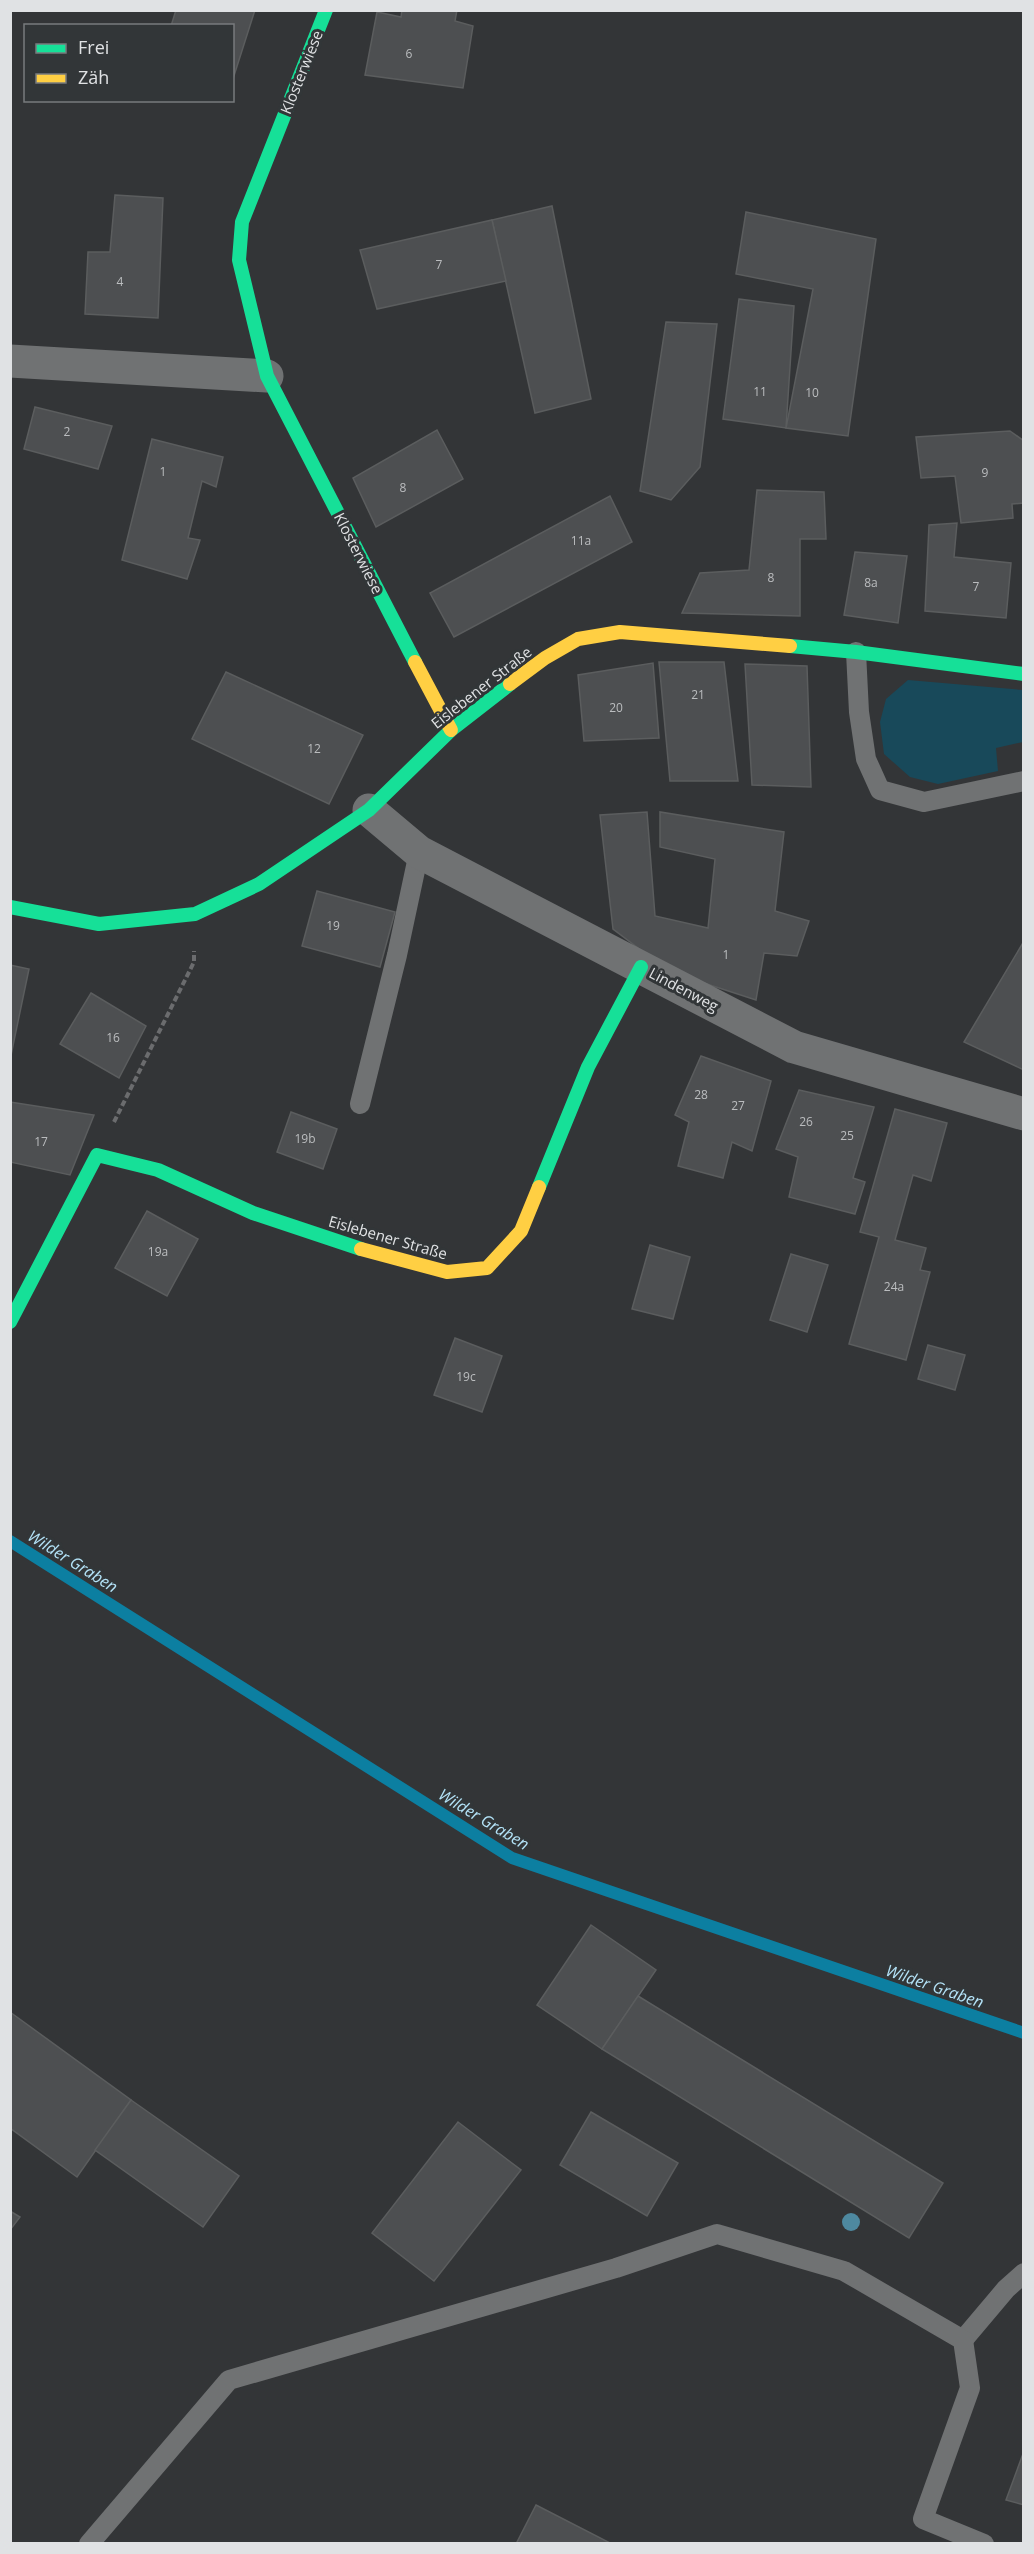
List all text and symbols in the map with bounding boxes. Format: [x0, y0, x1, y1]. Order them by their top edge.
legend [24, 24, 234, 102]
street label: Klosterwiese [275, 27, 327, 117]
text: Frei [78, 35, 109, 59]
house number: 6 [406, 45, 413, 62]
text: Zäh [78, 65, 109, 89]
house number: 7 [436, 256, 443, 273]
house number: 4 [117, 273, 124, 290]
house number: 11 [753, 383, 767, 400]
house number: 10 [805, 384, 819, 401]
house number: 2 [64, 423, 71, 440]
house number: 1 [160, 463, 166, 480]
house number: 9 [982, 464, 989, 481]
house number: 8 [400, 479, 407, 496]
street label: Klosterwiese [330, 509, 388, 597]
house number: 11a [571, 532, 591, 549]
house number: 8 [768, 569, 775, 586]
house number: 8a [864, 574, 878, 591]
house number: 7 [973, 578, 980, 595]
street label: Eislebener Straße [427, 641, 535, 733]
house number: 21 [691, 686, 705, 703]
house number: 20 [609, 699, 623, 716]
house number: 12 [307, 740, 321, 757]
house number: 19 [326, 917, 340, 934]
house number: 1 [723, 946, 729, 963]
street label: Lindenweg [646, 962, 722, 1016]
house number: 16 [106, 1029, 120, 1046]
house number: 28 [694, 1086, 708, 1103]
house number: 27 [731, 1097, 745, 1114]
house number: 26 [799, 1113, 813, 1130]
house number: 25 [840, 1127, 854, 1144]
house number: 19b [294, 1130, 316, 1147]
house number: 17 [34, 1133, 48, 1150]
street label: Eislebener Straße [326, 1211, 450, 1263]
house number: 19a [148, 1243, 168, 1260]
house number: 24a [884, 1278, 904, 1295]
house number: 19c [456, 1368, 476, 1385]
water label: Wilder Graben [24, 1525, 122, 1597]
water label: Wilder Graben [435, 1783, 533, 1855]
water label: Wilder Graben [883, 1959, 987, 2013]

